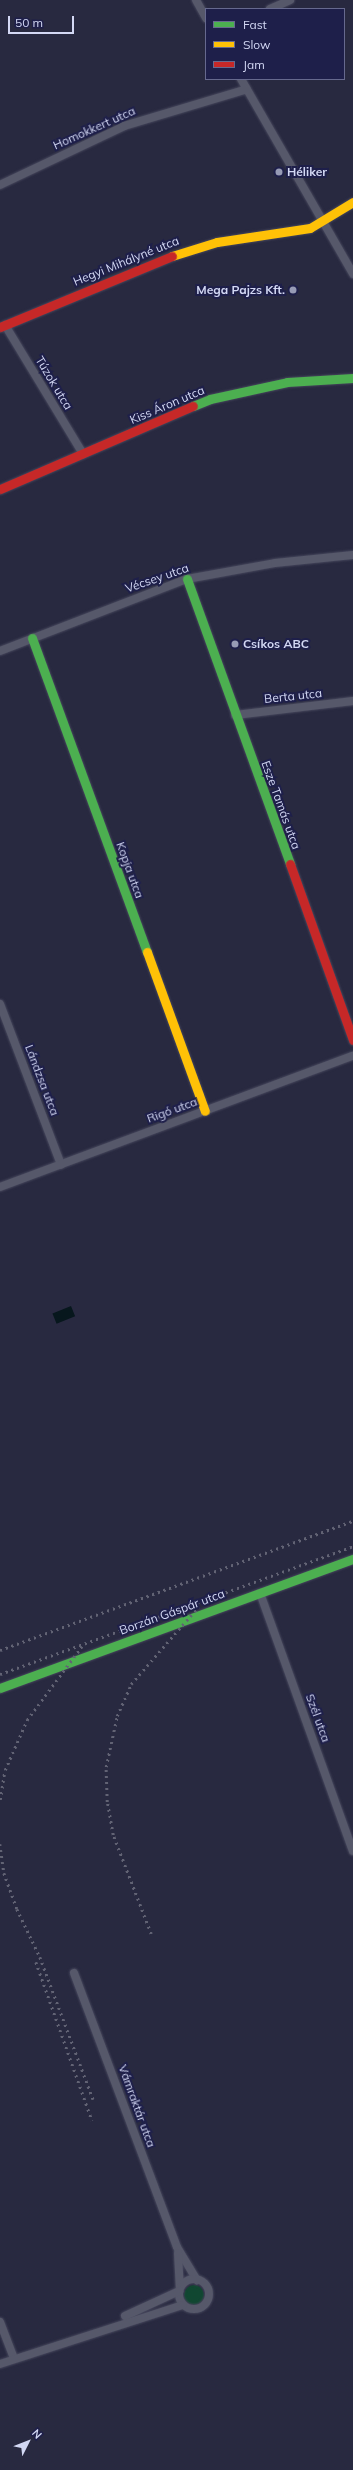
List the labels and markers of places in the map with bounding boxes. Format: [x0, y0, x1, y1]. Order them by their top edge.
place label: Héliker [287, 165, 327, 179]
marker: Héliker [274, 167, 284, 177]
place label: Mega Pajzs Kft. [196, 283, 285, 297]
marker: Mega Pajzs Kft. [288, 285, 298, 295]
place label: Csíkos ABC [243, 637, 309, 651]
marker: Csíkos ABC [230, 639, 240, 649]

